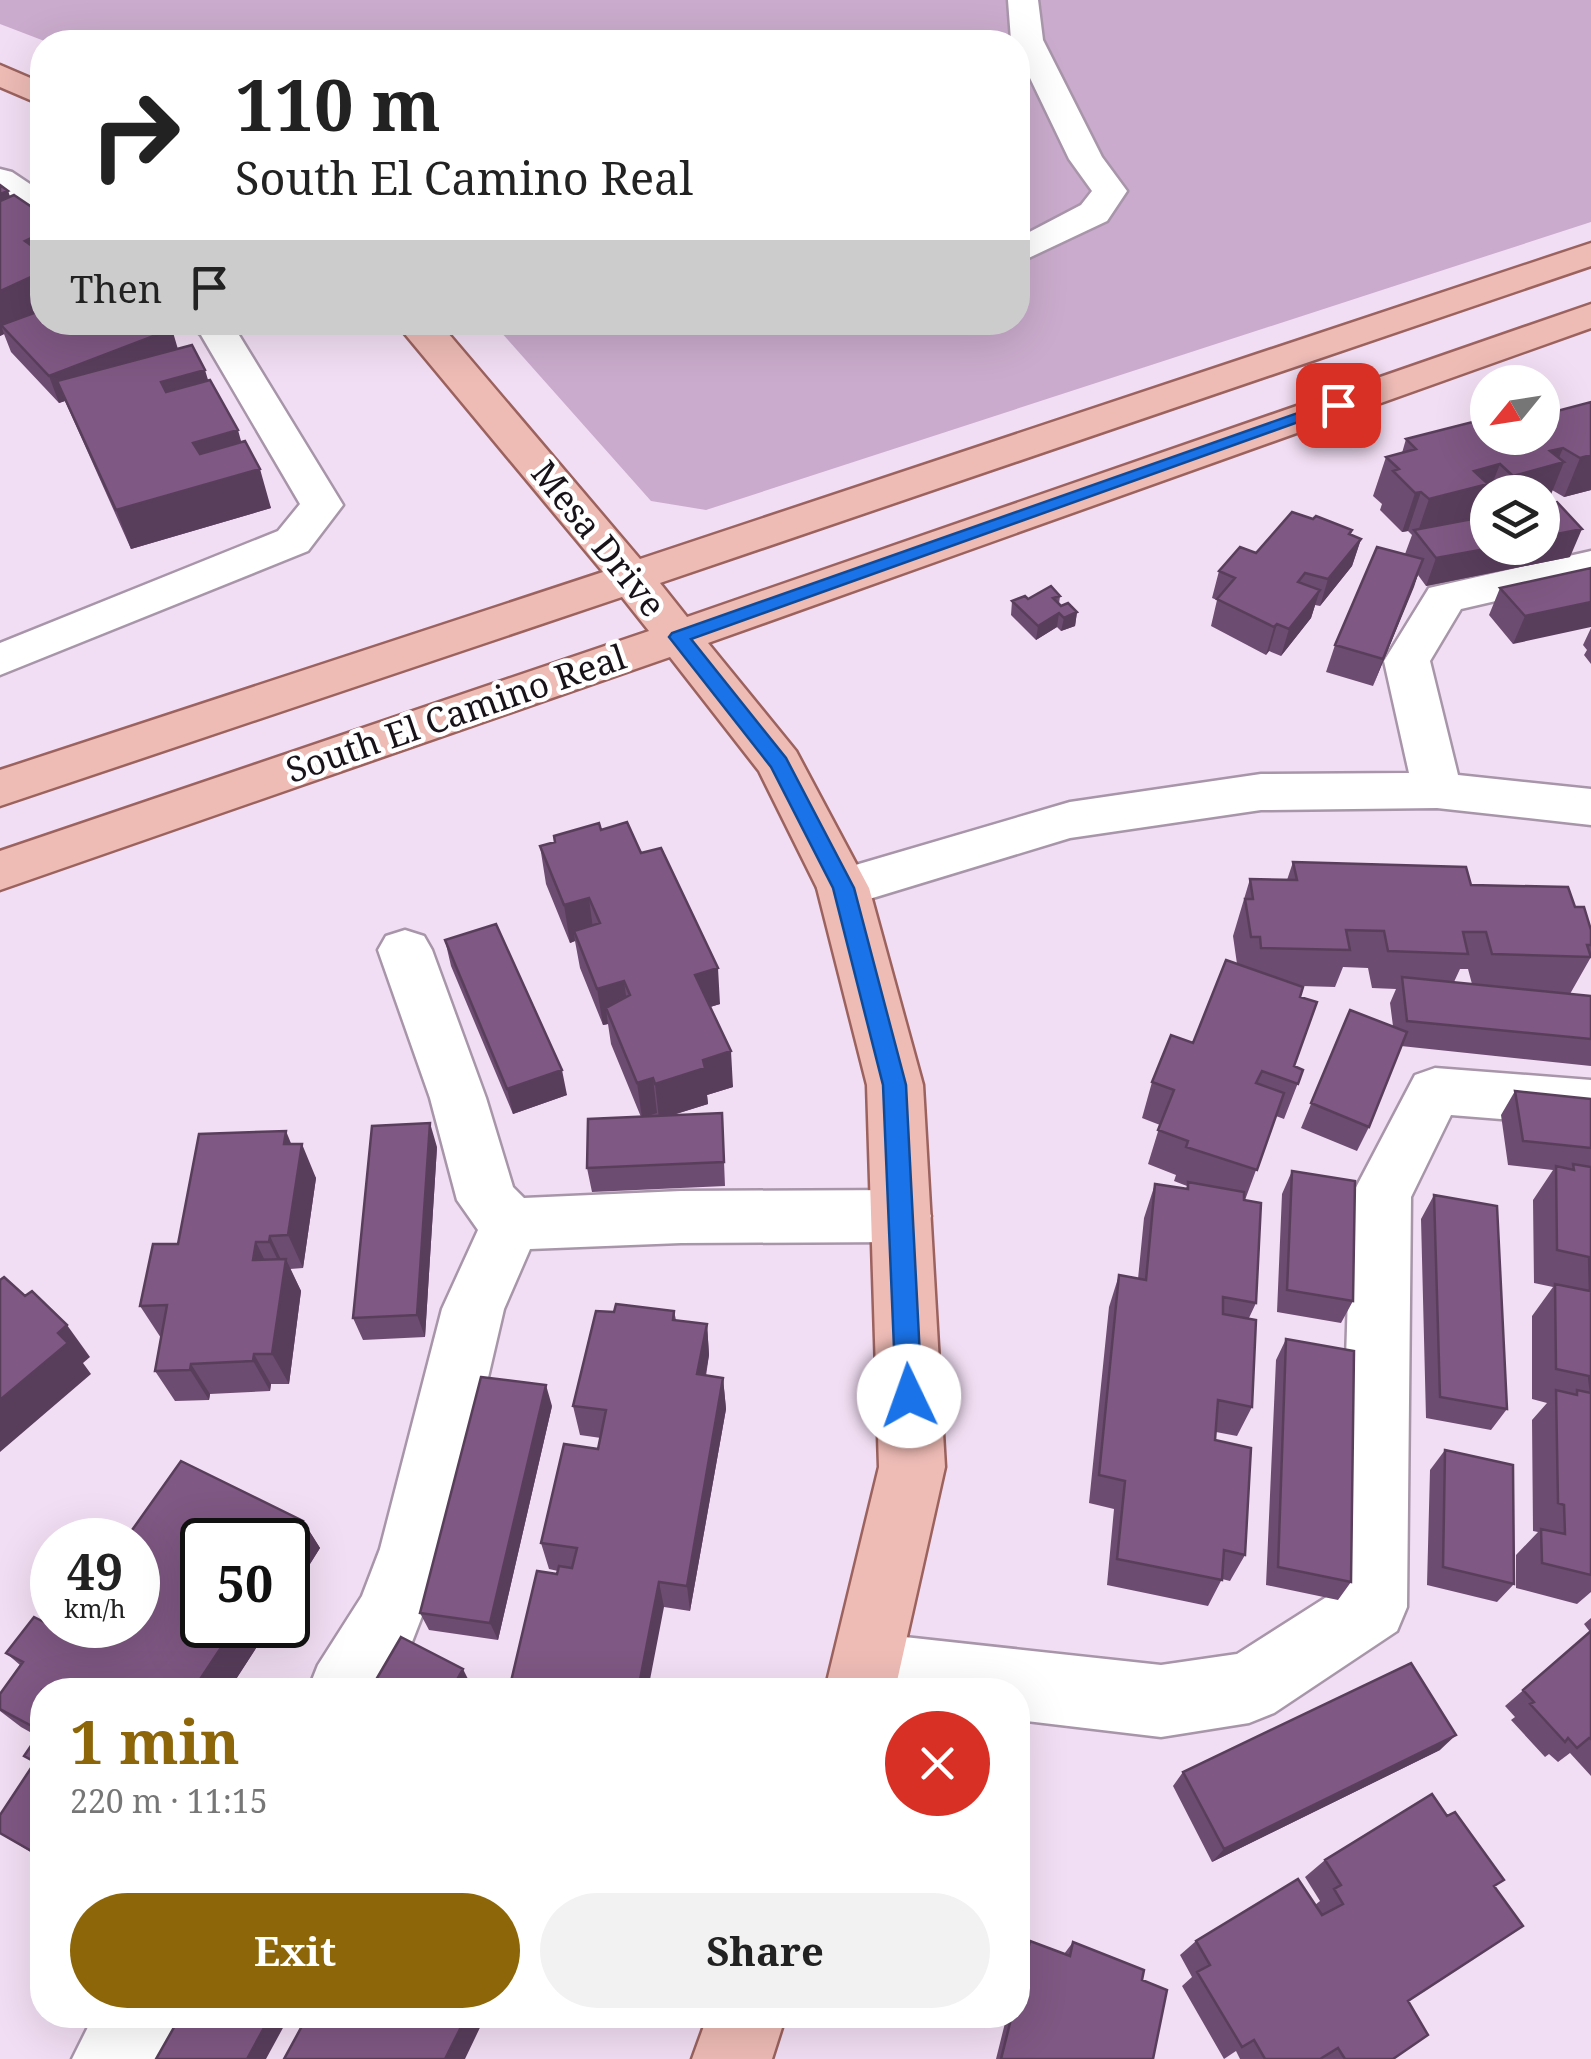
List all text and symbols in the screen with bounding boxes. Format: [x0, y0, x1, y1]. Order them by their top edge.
text: 110 m [235, 56, 441, 152]
icon: right [70, 70, 200, 200]
text: South El Camino Real [235, 147, 693, 208]
icon: arrive [182, 260, 237, 315]
text: Then [70, 262, 162, 314]
pin [1296, 363, 1381, 448]
north arrow [1470, 365, 1560, 455]
map controls [1470, 365, 1560, 565]
icon: arrive [1311, 378, 1366, 433]
street label: Mesa Drive [522, 450, 677, 626]
button: layers [1470, 475, 1560, 565]
street label: South El Camino Real [279, 632, 632, 793]
position arrow [857, 1344, 961, 1448]
speed limit sign: 50 [180, 1518, 310, 1648]
text: 49 [67, 1537, 123, 1605]
text: km/h [64, 1591, 126, 1625]
text: 1 min [70, 1700, 240, 1782]
button: close [885, 1711, 990, 1816]
text: 220 m · 11:15 [70, 1779, 268, 1822]
button: Exit [70, 1893, 520, 2008]
button: Share [540, 1893, 990, 2008]

